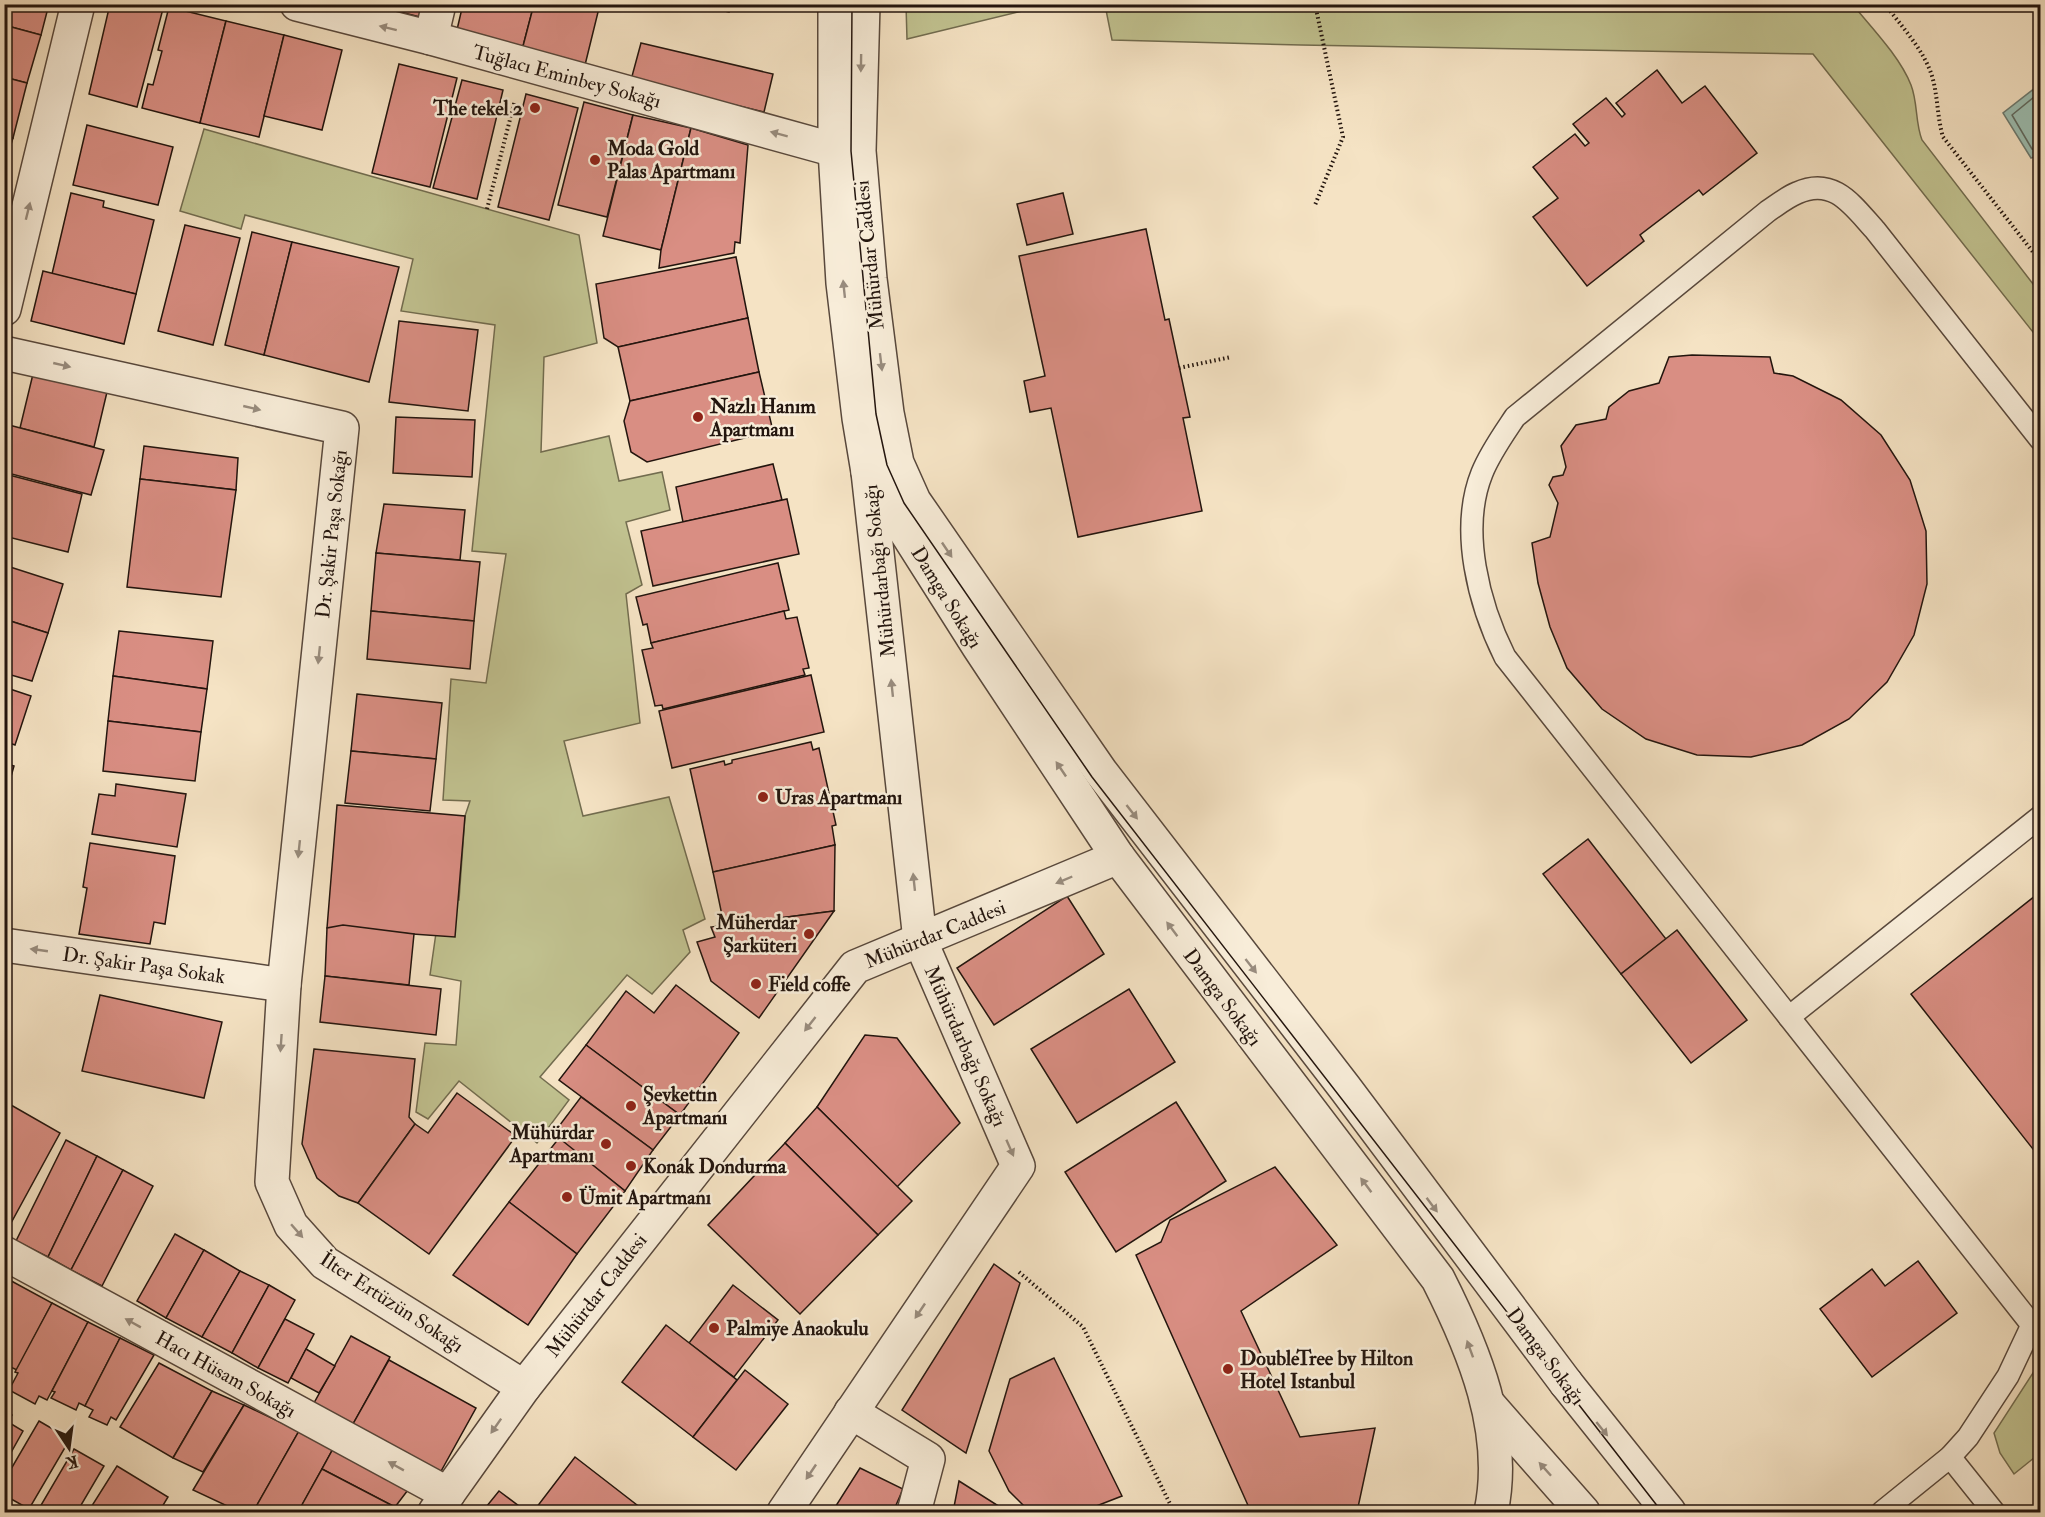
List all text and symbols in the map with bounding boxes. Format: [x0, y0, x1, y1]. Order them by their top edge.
one-way arrow [379, 22, 397, 32]
street label: Tuğlacı Eminbey Sokağı [470, 39, 664, 114]
one-way arrow [857, 53, 866, 72]
place label: The tekel 2 [432, 96, 523, 121]
marker: The tekel 2 [528, 101, 542, 115]
one-way arrow [770, 129, 788, 138]
place label: Moda Gold Palas Apartmanı [606, 136, 736, 185]
marker: Moda Gold Palas Apartmanı [588, 153, 602, 167]
street label: Mühürdar Caddesi [849, 179, 890, 331]
one-way arrow [24, 202, 34, 221]
one-way arrow [839, 280, 848, 299]
one-way arrow [876, 352, 885, 371]
one-way arrow [52, 361, 71, 371]
place label: Nazlı Hanım Apartmanı [709, 394, 816, 443]
one-way arrow [243, 403, 261, 413]
marker: Nazlı Hanım Apartmanı [691, 410, 705, 424]
street label: Dr. Şakir Paşa Sokağı [310, 448, 353, 620]
street label: Mühürdarbağı Sokağı [858, 483, 901, 659]
one-way arrow [941, 541, 952, 558]
street label: Damga Sokağı [905, 542, 988, 653]
one-way arrow [314, 645, 324, 664]
one-way arrow [887, 679, 897, 698]
one-way arrow [1055, 761, 1066, 778]
place label: Uras Apartmanı [775, 785, 903, 811]
marker: Uras Apartmanı [756, 790, 770, 804]
one-way arrow [1125, 804, 1137, 819]
one-way arrow [294, 839, 303, 858]
one-way arrow [909, 872, 918, 891]
one-way arrow [1055, 875, 1073, 885]
street label: Mühürdar Caddesi [861, 895, 1009, 974]
place label: Müherdar Şarküteri [715, 910, 798, 958]
one-way arrow [1167, 922, 1179, 937]
marker: Müherdar Şarküteri [802, 927, 816, 941]
street label: Dr. Şakir Paşa Sokak [61, 942, 227, 989]
street label: Damga Sokağı [1178, 944, 1267, 1051]
one-way arrow [30, 945, 49, 954]
one-way arrow [1244, 959, 1256, 974]
street label: Mühürdarbağı Sokağı [919, 962, 1012, 1131]
place label: Field coffe [768, 972, 851, 997]
marker: Field coffe [749, 977, 763, 991]
one-way arrow [803, 1016, 816, 1032]
one-way arrow [276, 1033, 285, 1052]
place label: Şevkettin Apartmanı [642, 1082, 728, 1131]
marker: Şevkettin Apartmanı [624, 1099, 638, 1113]
place label: Mühürdar Apartmanı [509, 1120, 595, 1169]
marker: Mühürdar Apartmanı [599, 1137, 613, 1151]
one-way arrow [1006, 1139, 1015, 1156]
place label: Konak Dondurma [643, 1154, 787, 1179]
marker: Konak Dondurma [624, 1159, 638, 1173]
one-way arrow [1360, 1177, 1373, 1193]
place label: Ümit Apartmanı [579, 1185, 712, 1211]
marker: Ümit Apartmanı [560, 1190, 574, 1204]
one-way arrow [1426, 1197, 1438, 1213]
one-way arrow [290, 1224, 304, 1239]
street label: Mühürdar Caddesi [540, 1228, 652, 1362]
street label: İlter Ertüzün Sokağı [315, 1247, 468, 1358]
one-way arrow [915, 1303, 926, 1319]
street label: Damga Sokağı [1501, 1303, 1590, 1410]
place label: Palmiye Anaokulu [726, 1316, 869, 1342]
one-way arrow [124, 1318, 141, 1328]
marker: Palmiye Anaokulu [707, 1321, 721, 1335]
street label: Hacı Hüsam Sokağı [151, 1325, 300, 1423]
one-way arrow [1464, 1340, 1474, 1358]
place label: DoubleTree by Hilton Hotel Istanbul [1240, 1346, 1414, 1394]
marker: DoubleTree by Hilton Hotel Istanbul [1221, 1362, 1235, 1376]
north arrow [39, 1418, 99, 1478]
one-way arrow [490, 1418, 502, 1434]
one-way arrow [1595, 1421, 1608, 1436]
text: K [64, 1451, 80, 1473]
one-way arrow [388, 1461, 405, 1471]
one-way arrow [1539, 1462, 1552, 1477]
one-way arrow [805, 1464, 816, 1481]

